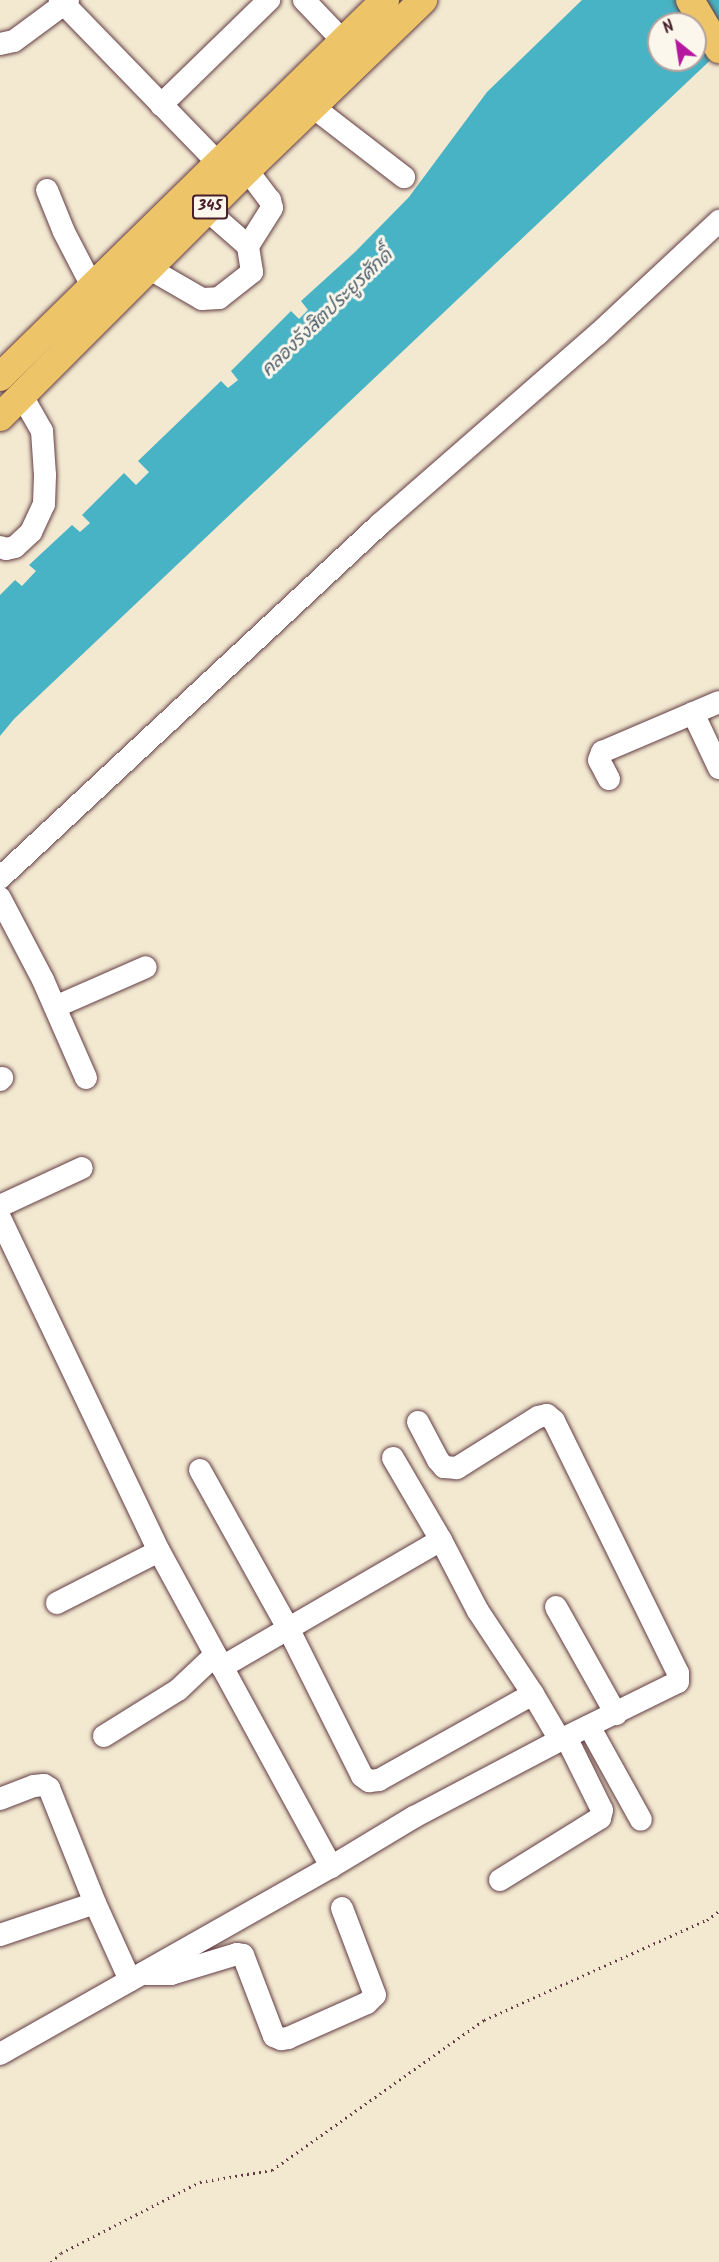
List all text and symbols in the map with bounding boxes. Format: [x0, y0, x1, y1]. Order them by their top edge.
north arrow [647, 12, 707, 72]
text: N [658, 14, 679, 41]
road number: 345 [192, 195, 228, 219]
water label: คลองรังสิตประยูรศักดิ์ [258, 246, 398, 382]

